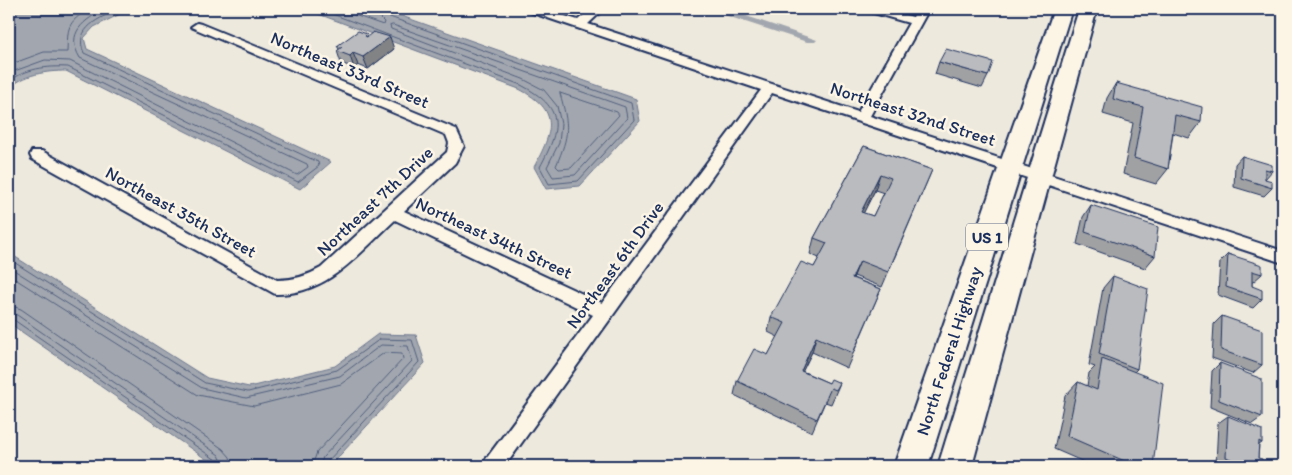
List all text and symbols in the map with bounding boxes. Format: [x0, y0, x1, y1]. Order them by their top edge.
street label: Northeast 33rd Street [267, 27, 433, 113]
street label: Northeast 32nd Street [827, 77, 999, 151]
street label: Northeast 7th Drive [312, 141, 438, 261]
street label: Northeast 35th Street [102, 161, 261, 263]
street label: Northeast 34th Street [412, 192, 576, 284]
street label: Northeast 6th Drive [562, 197, 668, 333]
road number: US 1 [966, 223, 1008, 250]
street label: North Federal Highway [911, 263, 987, 438]

